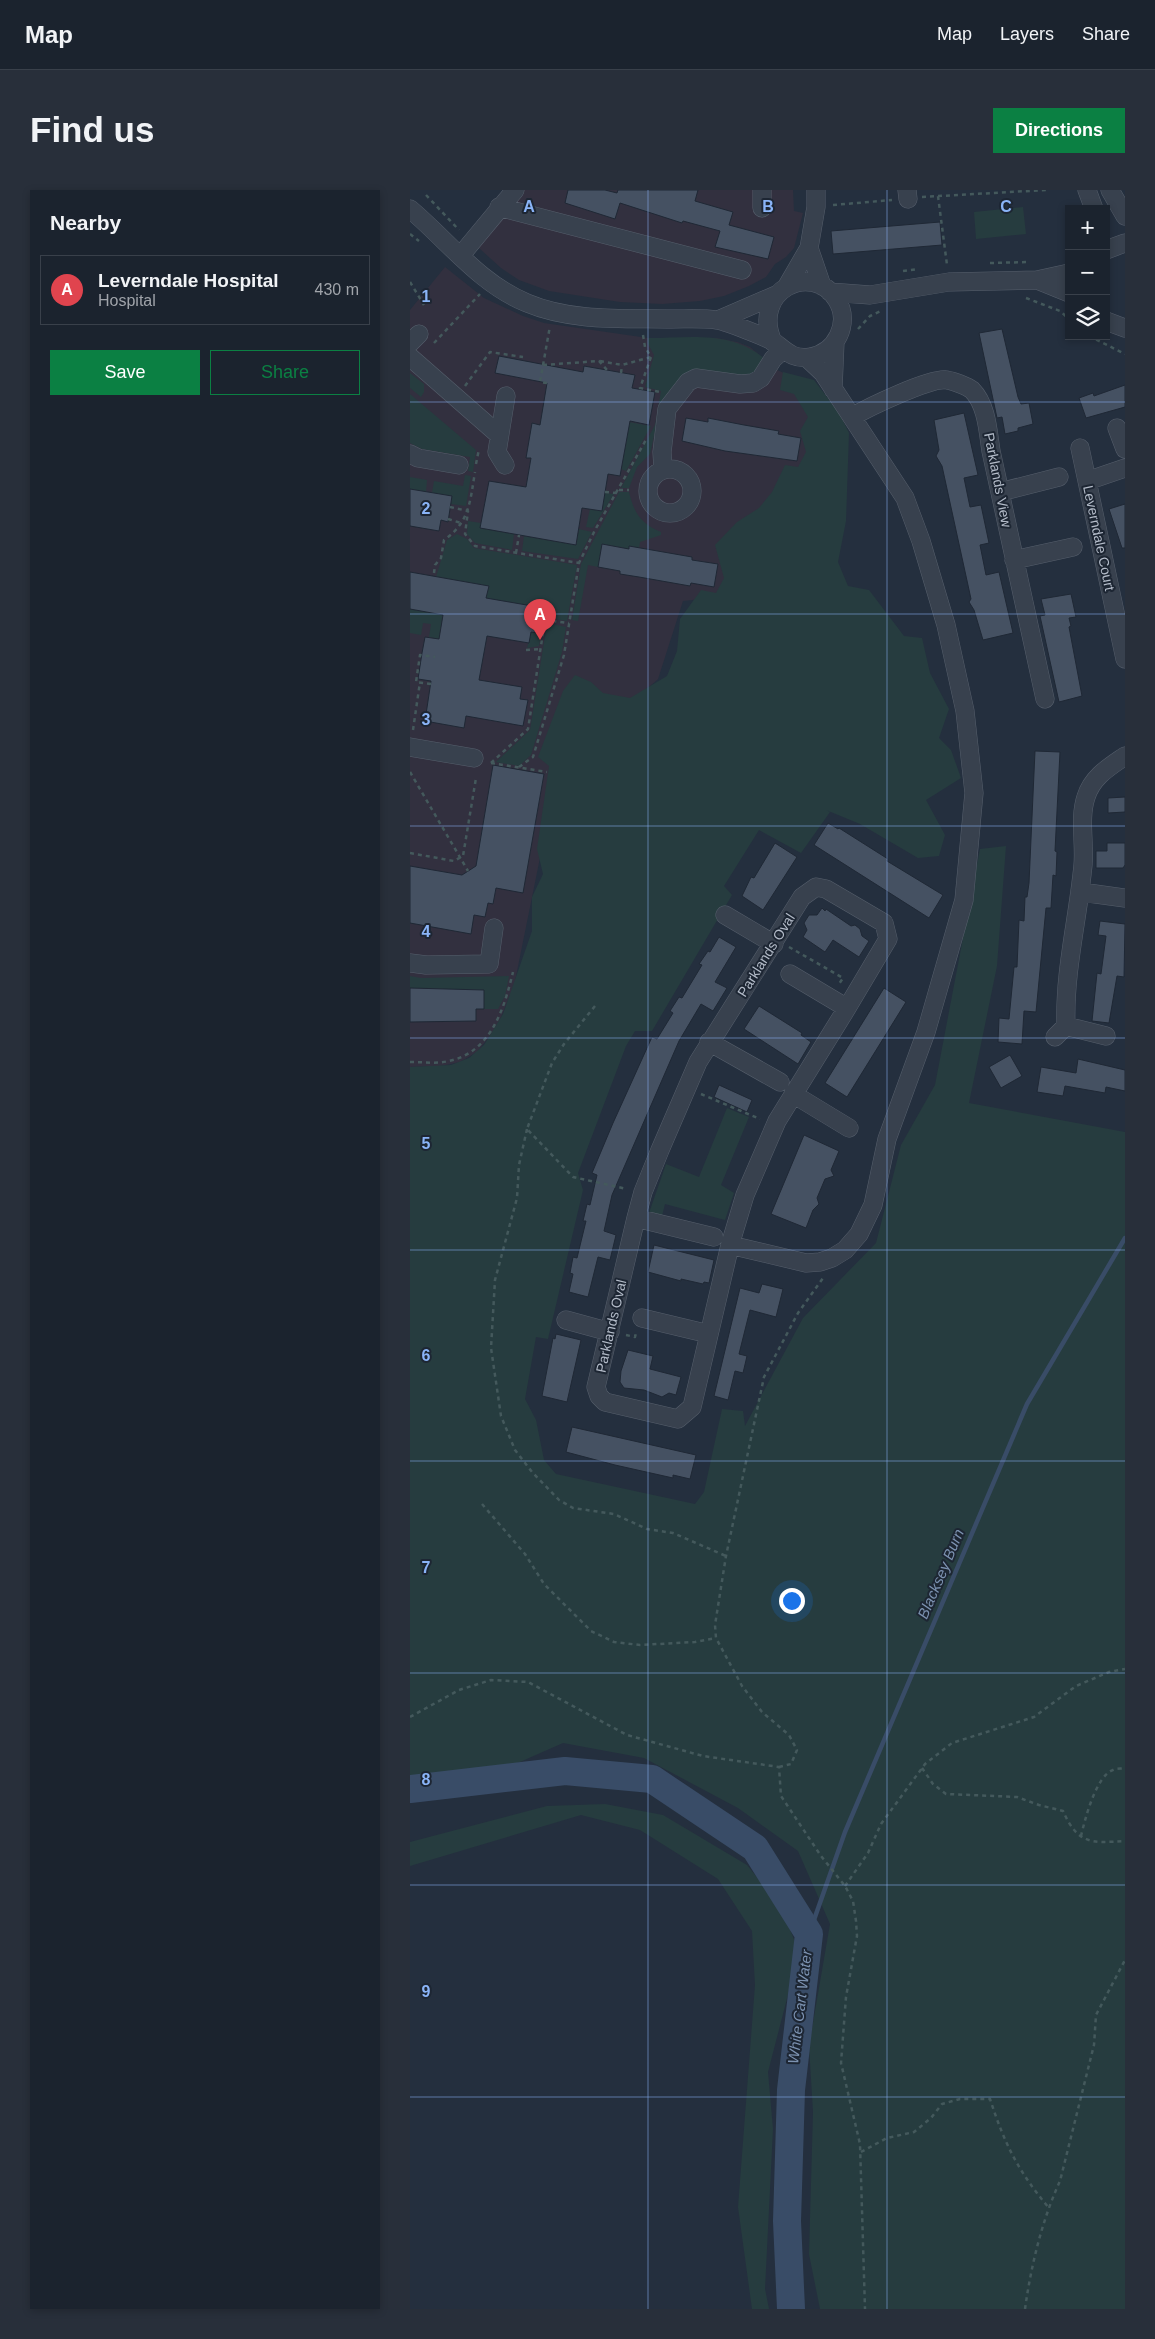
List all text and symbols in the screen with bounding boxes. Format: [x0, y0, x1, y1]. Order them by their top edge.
text: Map [25, 21, 73, 48]
text: Map [937, 24, 972, 44]
text: Layers [1000, 24, 1054, 44]
text: Share [1082, 24, 1130, 44]
button: Directions [993, 108, 1125, 153]
text: Find us [30, 110, 154, 149]
text: A [523, 198, 535, 215]
text: B [762, 198, 774, 215]
text: C [1000, 198, 1012, 215]
map controls [1065, 205, 1110, 340]
button: + [1065, 205, 1110, 250]
text: Nearby [50, 211, 121, 234]
button: − [1065, 250, 1110, 295]
text: Leverndale Hospital [98, 270, 279, 291]
text: A [61, 281, 73, 298]
text: 430 m [315, 281, 359, 298]
text: 1 [422, 288, 431, 305]
text: Hospital [98, 292, 156, 309]
button: layers [1065, 295, 1110, 340]
button: Save [50, 350, 200, 395]
button: Share [210, 350, 360, 395]
street label: Parklands View [981, 431, 1015, 530]
street label: Leverndale Court [1080, 484, 1118, 592]
text: 2 [422, 500, 431, 517]
pin: A [524, 599, 556, 640]
text: 3 [422, 711, 431, 728]
street label: Parklands Oval [734, 911, 798, 999]
text: 4 [422, 923, 431, 940]
text: 5 [422, 1135, 431, 1152]
street label: Parklands Oval [593, 1278, 629, 1374]
text: 6 [422, 1347, 431, 1364]
water label: Blacksey Burn [914, 1526, 967, 1621]
text: 7 [422, 1559, 431, 1576]
your location [779, 1588, 805, 1614]
text: 8 [422, 1771, 431, 1788]
water label: White Cart Water [784, 1948, 815, 2065]
text: 9 [422, 1983, 431, 2000]

